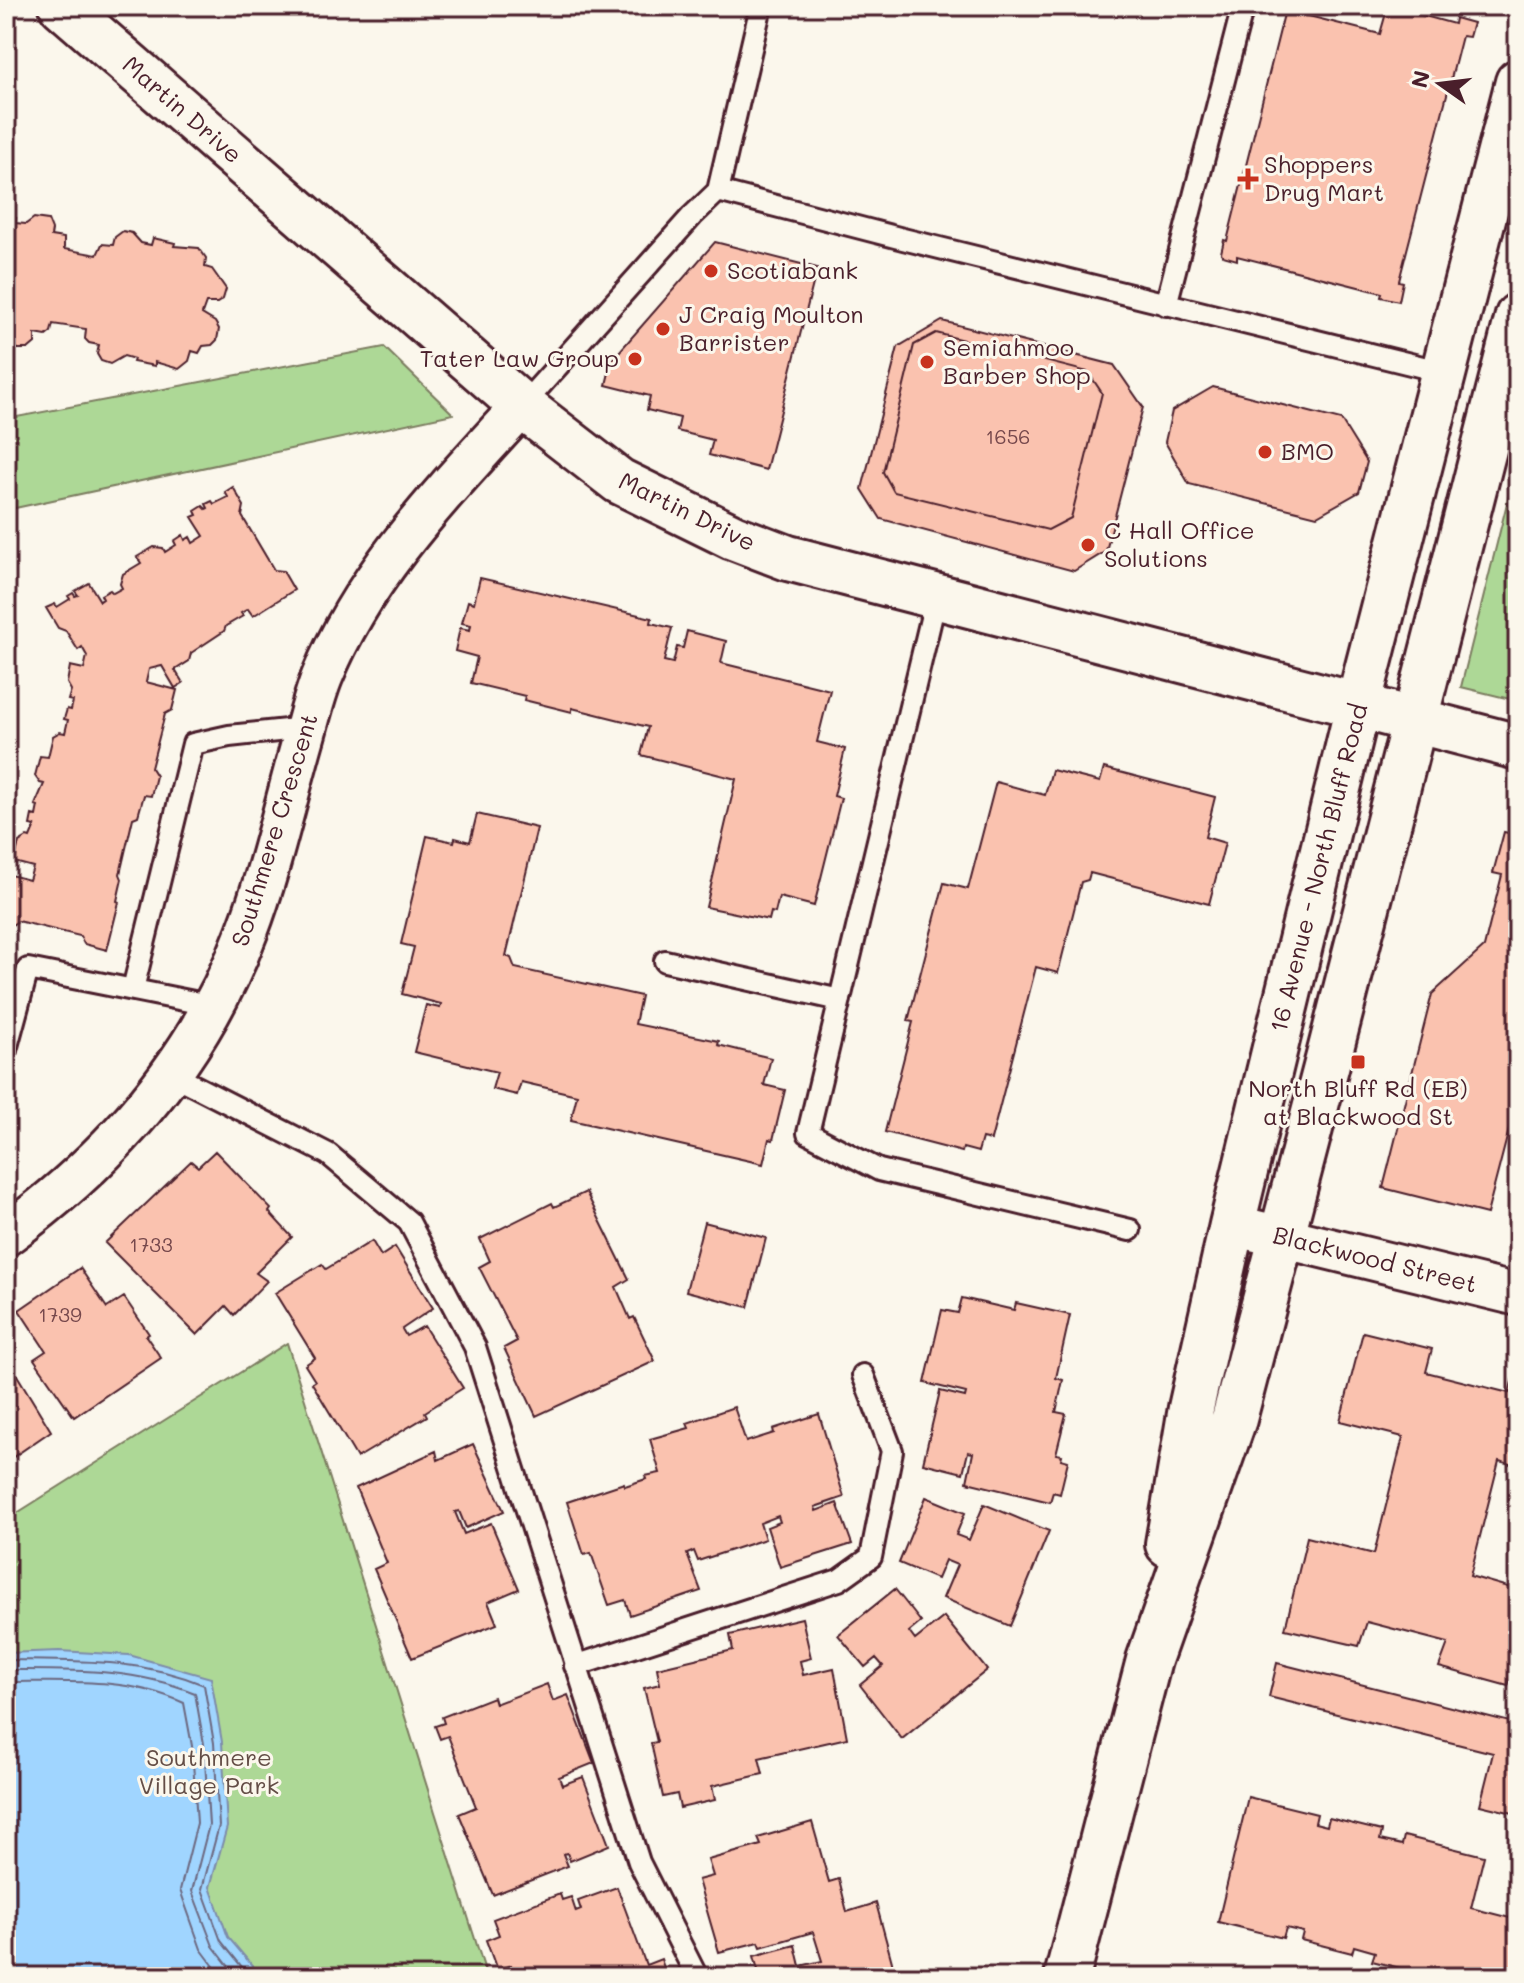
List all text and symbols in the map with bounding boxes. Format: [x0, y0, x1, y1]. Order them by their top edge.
north arrow [1400, 44, 1480, 124]
street label: Martin Drive [117, 48, 249, 169]
text: N [1404, 67, 1436, 91]
place label: Shoppers Drug Mart [1264, 148, 1384, 207]
marker: Shoppers Drug Mart [1239, 170, 1257, 188]
place label: Scotiabank [727, 254, 858, 285]
marker: Scotiabank [702, 262, 720, 280]
place label: J Craig Moulton Barrister [679, 298, 864, 357]
marker: J Craig Moulton Barrister [654, 320, 672, 338]
place label: Semiahmoo Barber Shop [943, 331, 1091, 390]
place label: Tater Law Group [420, 342, 619, 373]
marker: Tater Law Group [626, 350, 644, 368]
marker: Semiahmoo Barber Shop [918, 353, 936, 371]
house number: 1656 [986, 423, 1030, 449]
place label: BMO [1281, 435, 1334, 466]
marker: BMO [1256, 443, 1274, 461]
street label: Martin Drive [614, 464, 761, 557]
place label: C Hall Office Solutions [1104, 514, 1255, 573]
marker: C Hall Office Solutions [1079, 536, 1097, 554]
street label: 16 Avenue - North Bluff Road [1262, 700, 1373, 1035]
street label: Southmere Crescent [223, 709, 324, 950]
marker: North Bluff Rd (EB) at Blackwood St [1349, 1053, 1367, 1071]
place label: North Bluff Rd (EB) at Blackwood St [1248, 1072, 1468, 1131]
street label: Blackwood Street [1270, 1218, 1481, 1299]
house number: 1733 [129, 1231, 173, 1257]
house number: 1739 [38, 1301, 82, 1327]
park label: Southmere Village Park [139, 1741, 279, 1800]

